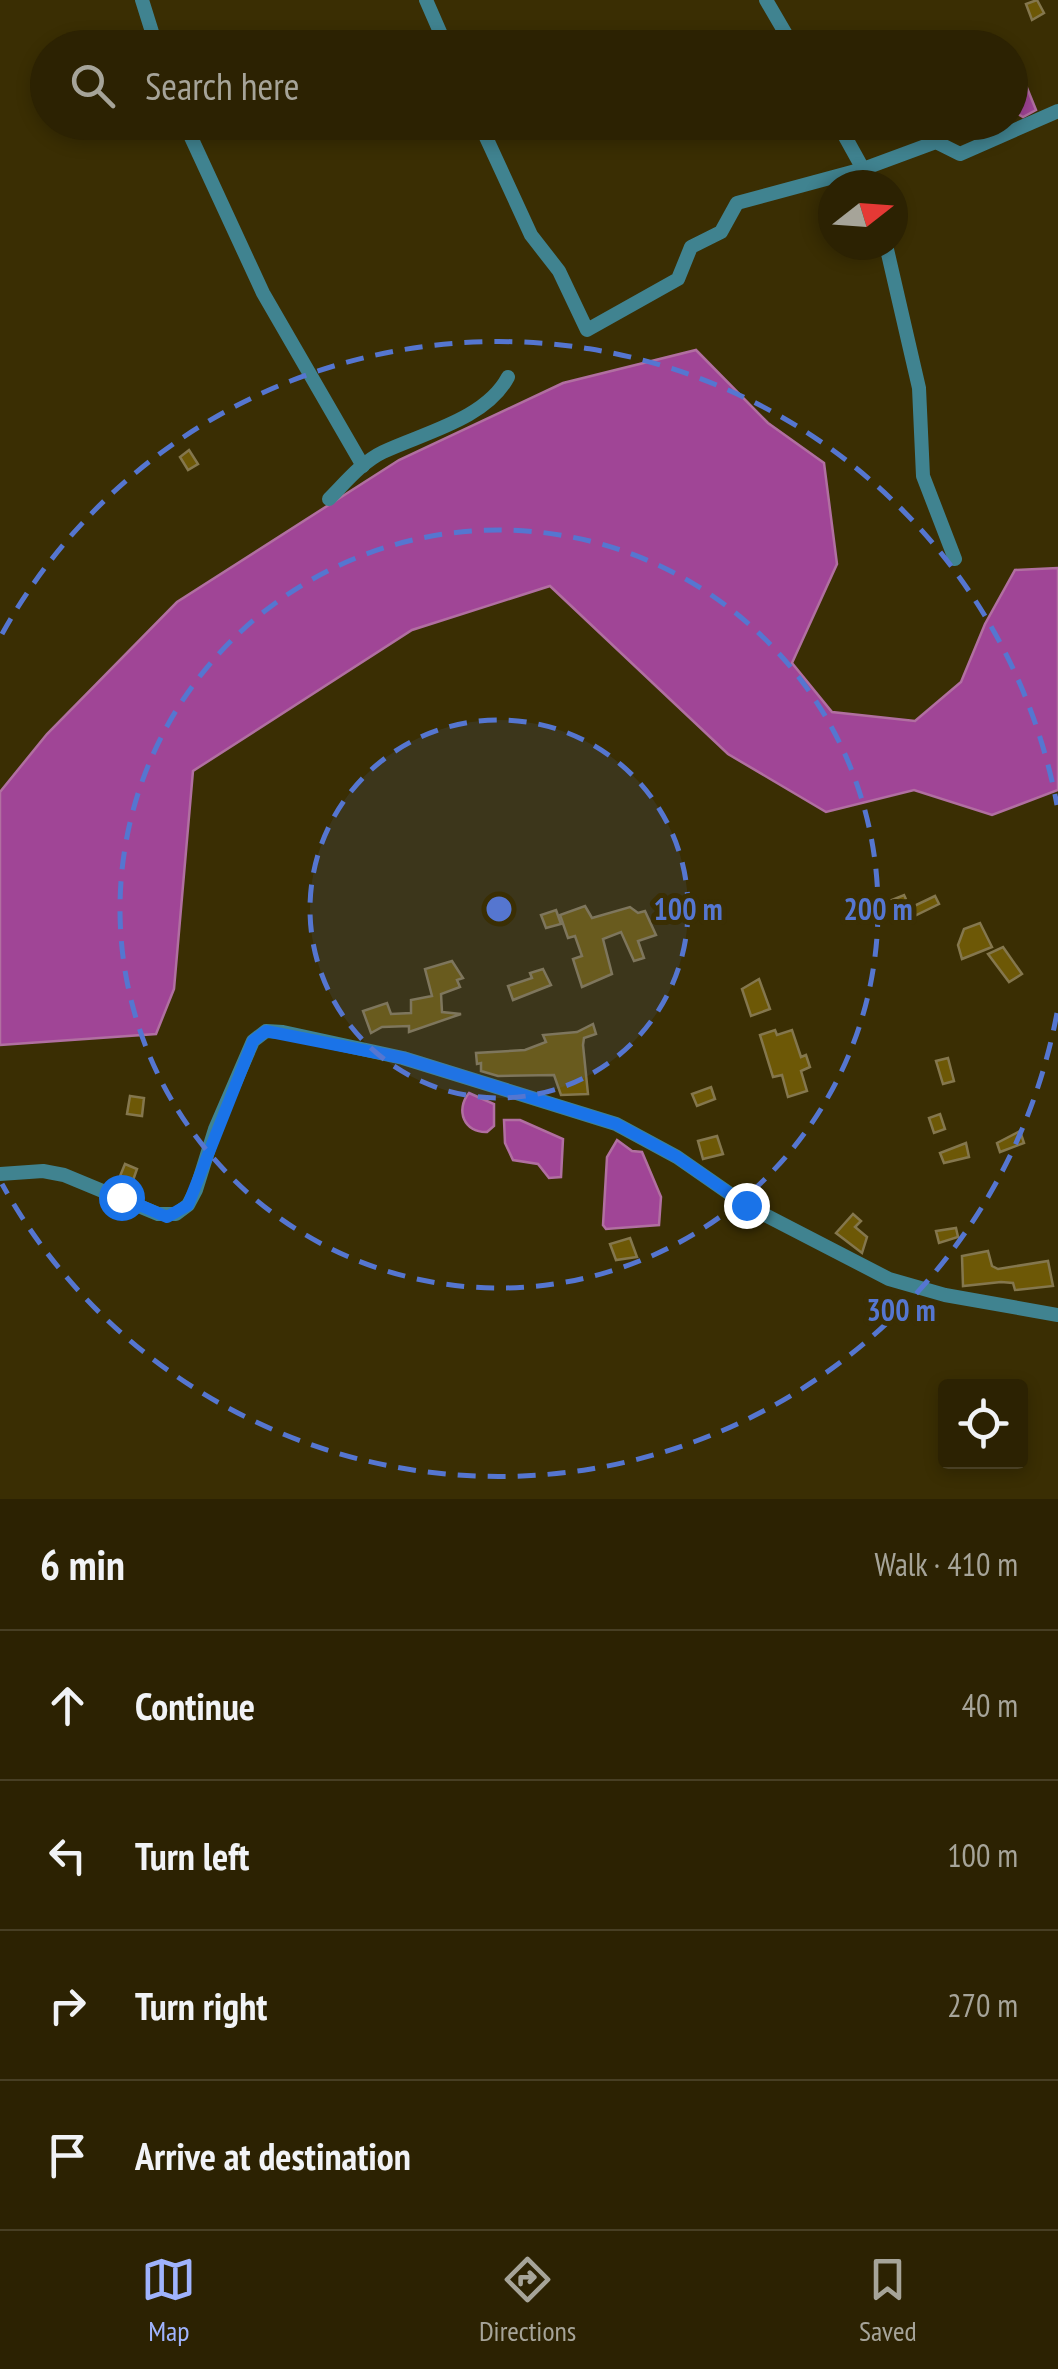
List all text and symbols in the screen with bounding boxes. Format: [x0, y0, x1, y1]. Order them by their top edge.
search box [30, 30, 1028, 140]
icon: search [65, 58, 120, 113]
text: Search here [145, 61, 299, 110]
north arrow [818, 170, 908, 260]
text: 100 m [653, 889, 723, 928]
text: 200 m [843, 889, 913, 928]
centre of rings [481, 891, 517, 927]
route start [99, 1175, 145, 1221]
route end [724, 1183, 770, 1229]
text: 300 m [866, 1290, 936, 1329]
map controls [938, 1379, 1028, 1469]
button: locate [938, 1379, 1028, 1469]
text: 6 min [40, 1537, 125, 1592]
text: Walk · 410 m [874, 1543, 1018, 1585]
icon: ahead [40, 1678, 95, 1733]
text: Continue [135, 1681, 255, 1730]
text: 40 m [962, 1684, 1018, 1726]
icon: left [40, 1828, 95, 1883]
text: Turn left [135, 1831, 249, 1880]
text: 100 m [947, 1834, 1018, 1876]
icon: right [40, 1978, 95, 2033]
text: Turn right [135, 1981, 267, 2030]
text: 270 m [947, 1984, 1018, 2026]
icon: arrive [40, 2128, 95, 2183]
text: Arrive at destination [135, 2131, 411, 2180]
tab: Map [141, 2252, 196, 2349]
tab: Directions [479, 2252, 576, 2349]
tab: Saved [859, 2252, 917, 2349]

